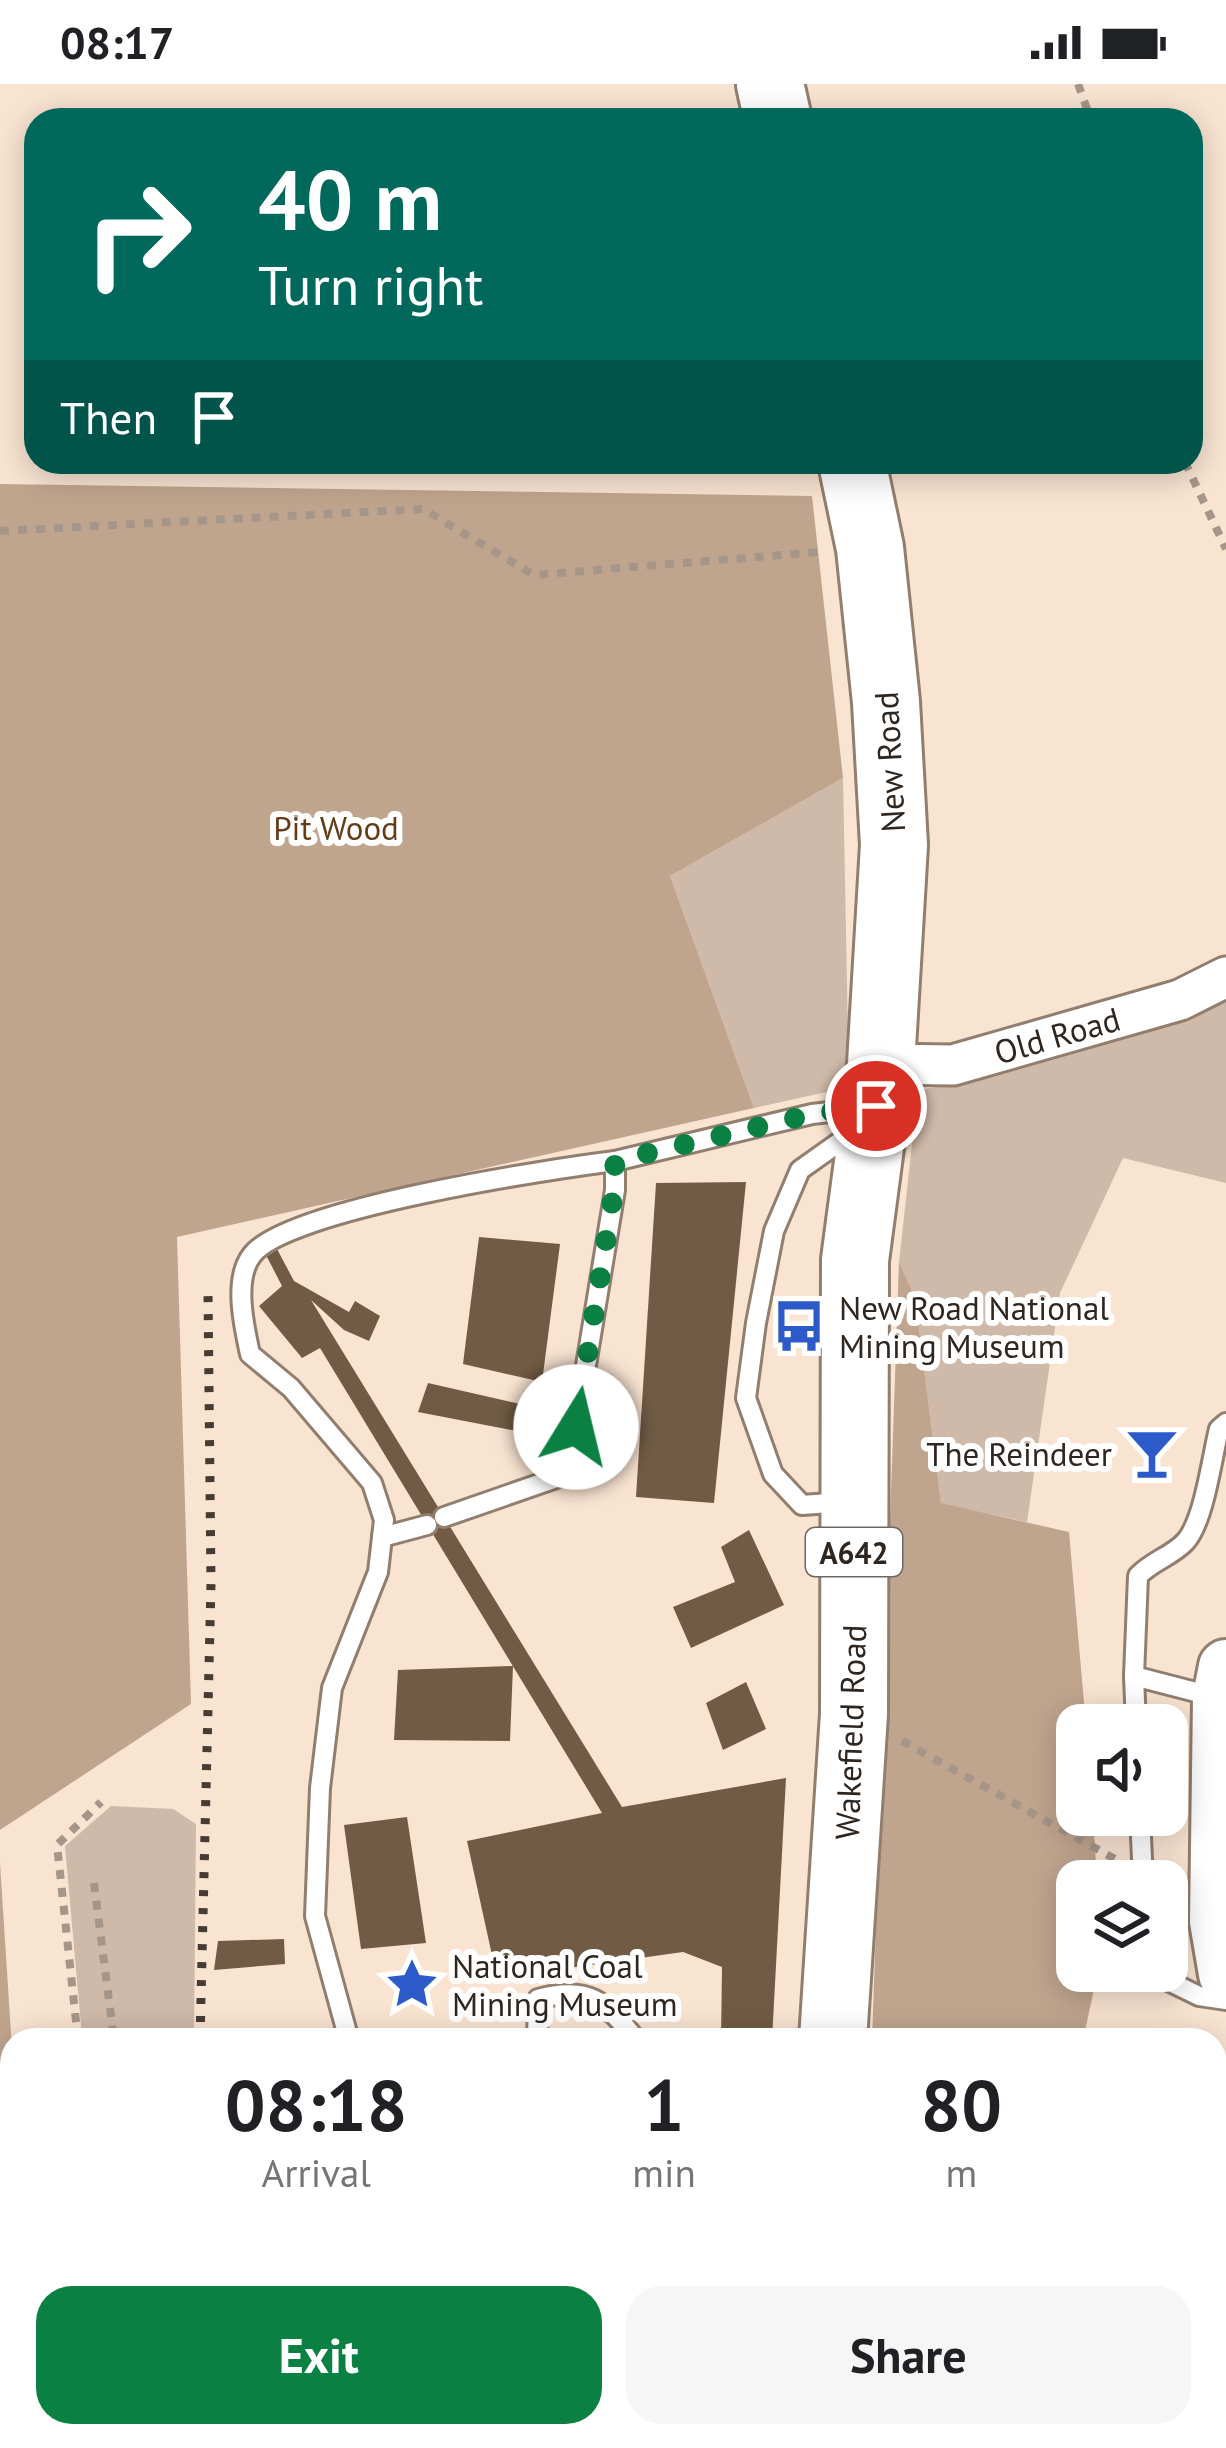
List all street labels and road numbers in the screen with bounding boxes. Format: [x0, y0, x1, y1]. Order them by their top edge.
street label: New Road [864, 691, 914, 833]
street label: Old Road [989, 997, 1125, 1073]
road number: A642 [806, 1528, 902, 1576]
street label: Wakefield Road [825, 1624, 875, 1840]

